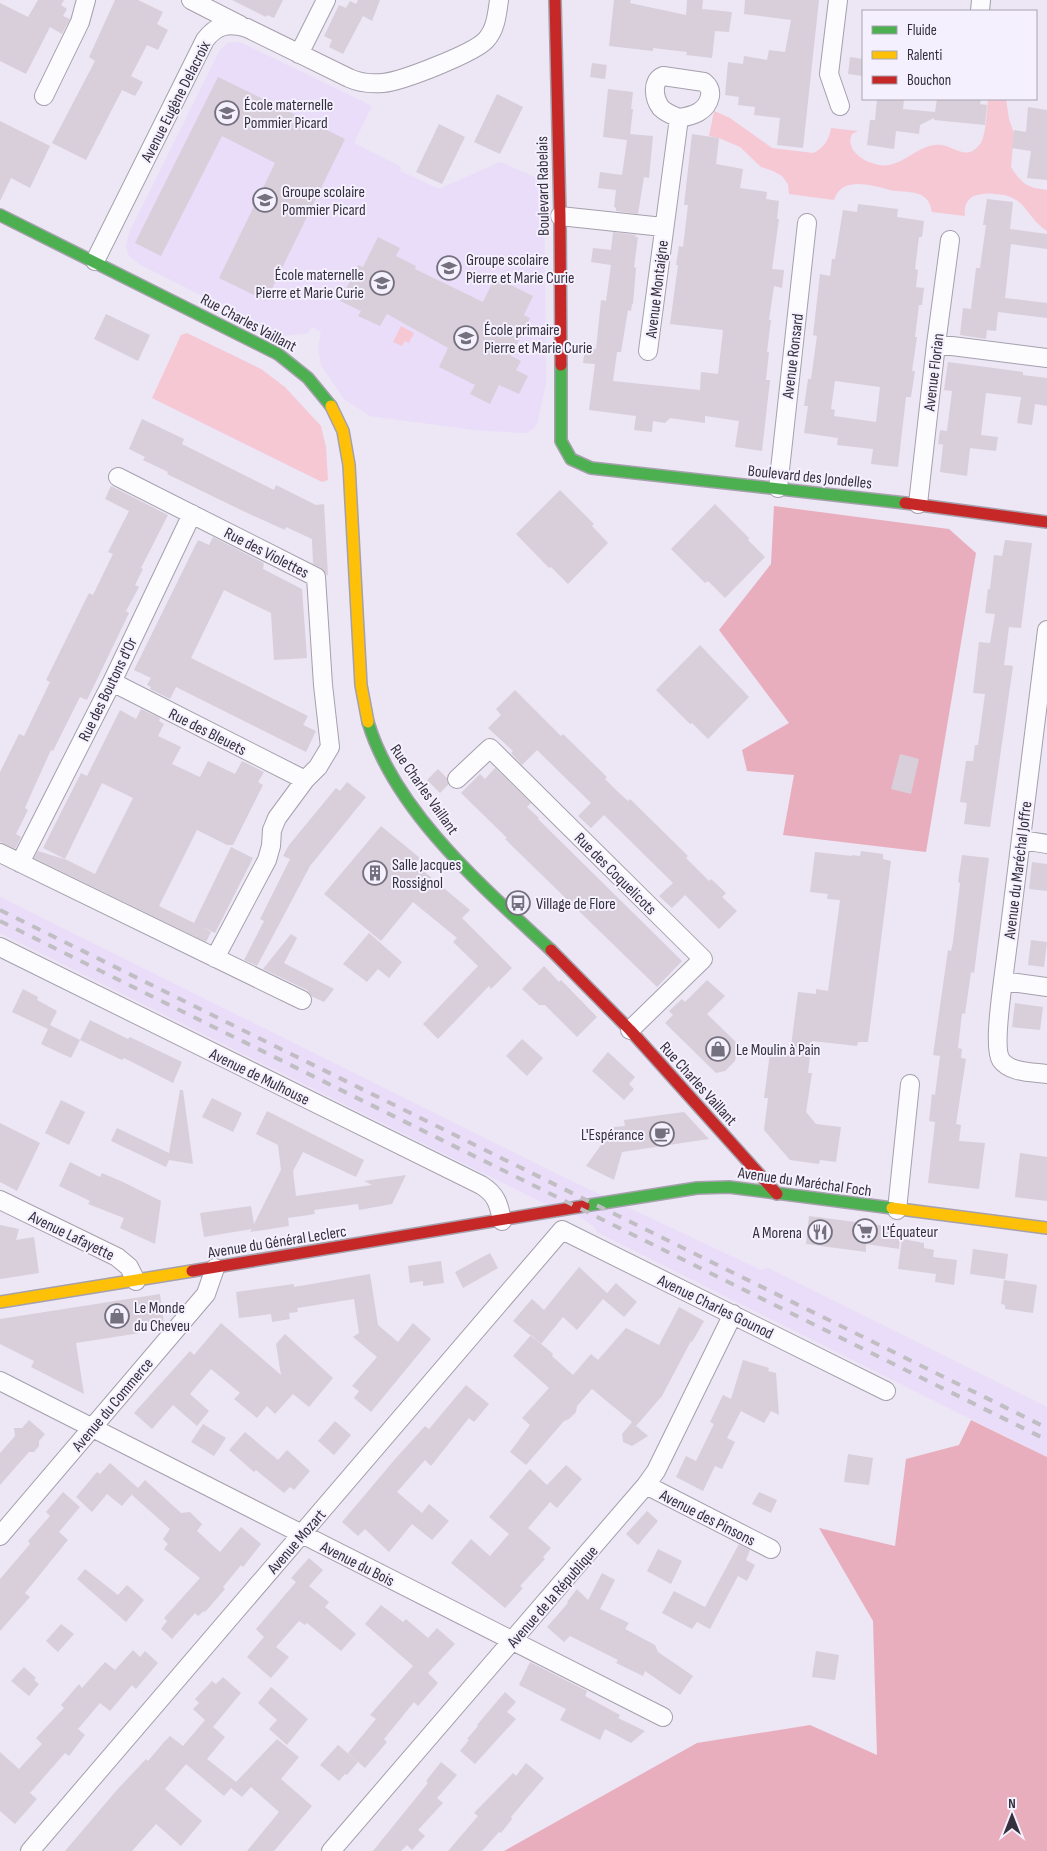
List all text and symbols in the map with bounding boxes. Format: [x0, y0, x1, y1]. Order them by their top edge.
legend [862, 10, 1037, 100]
text: Fluide [907, 21, 937, 40]
street label: Avenue Eugène Delacroix [137, 38, 215, 166]
text: Ralenti [907, 46, 942, 65]
text: Bouchon [907, 71, 951, 90]
place label: École maternelle Pommier Picard [244, 96, 333, 133]
school or university icon: École maternelle Pommier Picard [214, 100, 240, 126]
street label: Boulevard Rabelais [533, 136, 554, 236]
place label: Groupe scolaire Pommier Picard [282, 183, 366, 220]
school or university icon: Groupe scolaire Pommier Picard [252, 187, 278, 213]
street label: Avenue Montaigne [642, 239, 673, 340]
place label: Groupe scolaire Pierre et Marie Curie [466, 251, 574, 288]
school or university icon: Groupe scolaire Pierre et Marie Curie [436, 255, 462, 281]
place label: École maternelle Pierre et Marie Curie [256, 266, 364, 303]
school or university icon: École maternelle Pierre et Marie Curie [369, 270, 395, 296]
street label: Rue Charles Vaillant [197, 290, 300, 357]
street label: Avenue Ronsard [779, 313, 808, 401]
place label: École primaire Pierre et Marie Curie [484, 321, 592, 358]
school or university icon: École primaire Pierre et Marie Curie [453, 325, 479, 351]
street label: Avenue Florian [920, 332, 949, 413]
street label: Boulevard des Jondelles [747, 462, 873, 493]
street label: Rue des Violettes [221, 524, 312, 583]
street label: Rue des Boutons d'Or [75, 634, 142, 745]
street label: Rue des Bleuets [165, 705, 250, 760]
street label: Rue Charles Vaillant [386, 741, 462, 839]
street label: Avenue du Maréchal Joffre [1000, 800, 1036, 941]
street label: Rue des Coquelicots [570, 829, 660, 919]
place label: Salle Jacques Rossignol [392, 856, 461, 893]
building icon: Salle Jacques Rossignol [362, 860, 388, 886]
bus stop icon: Village de Flore [505, 890, 531, 916]
place label: Village de Flore [536, 895, 616, 914]
shop icon: Le Moulin à Pain [705, 1036, 731, 1062]
street label: Rue Charles Vaillant [655, 1038, 740, 1130]
place label: Le Moulin à Pain [736, 1041, 820, 1060]
street label: Avenue de Mulhouse [205, 1045, 312, 1110]
cafe icon: L'Espérance [649, 1121, 675, 1147]
place label: L'Espérance [581, 1126, 644, 1145]
street label: Avenue du Maréchal Foch [736, 1164, 873, 1201]
street label: Avenue Lafayette [25, 1207, 117, 1265]
supermarket icon: L'Équateur [852, 1218, 878, 1244]
restaurant icon: A Morena [807, 1219, 833, 1245]
street label: Avenue du Général Leclerc [206, 1222, 348, 1263]
place label: L'Équateur [882, 1223, 938, 1242]
place label: A Morena [752, 1224, 802, 1243]
street label: Avenue Charles Gounod [654, 1271, 776, 1344]
place label: Le Monde du Cheveu [134, 1299, 190, 1336]
shop icon: Le Monde du Cheveu [104, 1303, 130, 1329]
street label: Avenue du Commerce [68, 1354, 158, 1456]
street label: Avenue des Pinsons [656, 1486, 758, 1551]
street label: Avenue Mozart [263, 1506, 330, 1579]
street label: Avenue du Bois [316, 1537, 398, 1591]
street label: Avenue de la République [503, 1542, 602, 1653]
north arrow [987, 1791, 1037, 1841]
text: N [1008, 1795, 1016, 1812]

